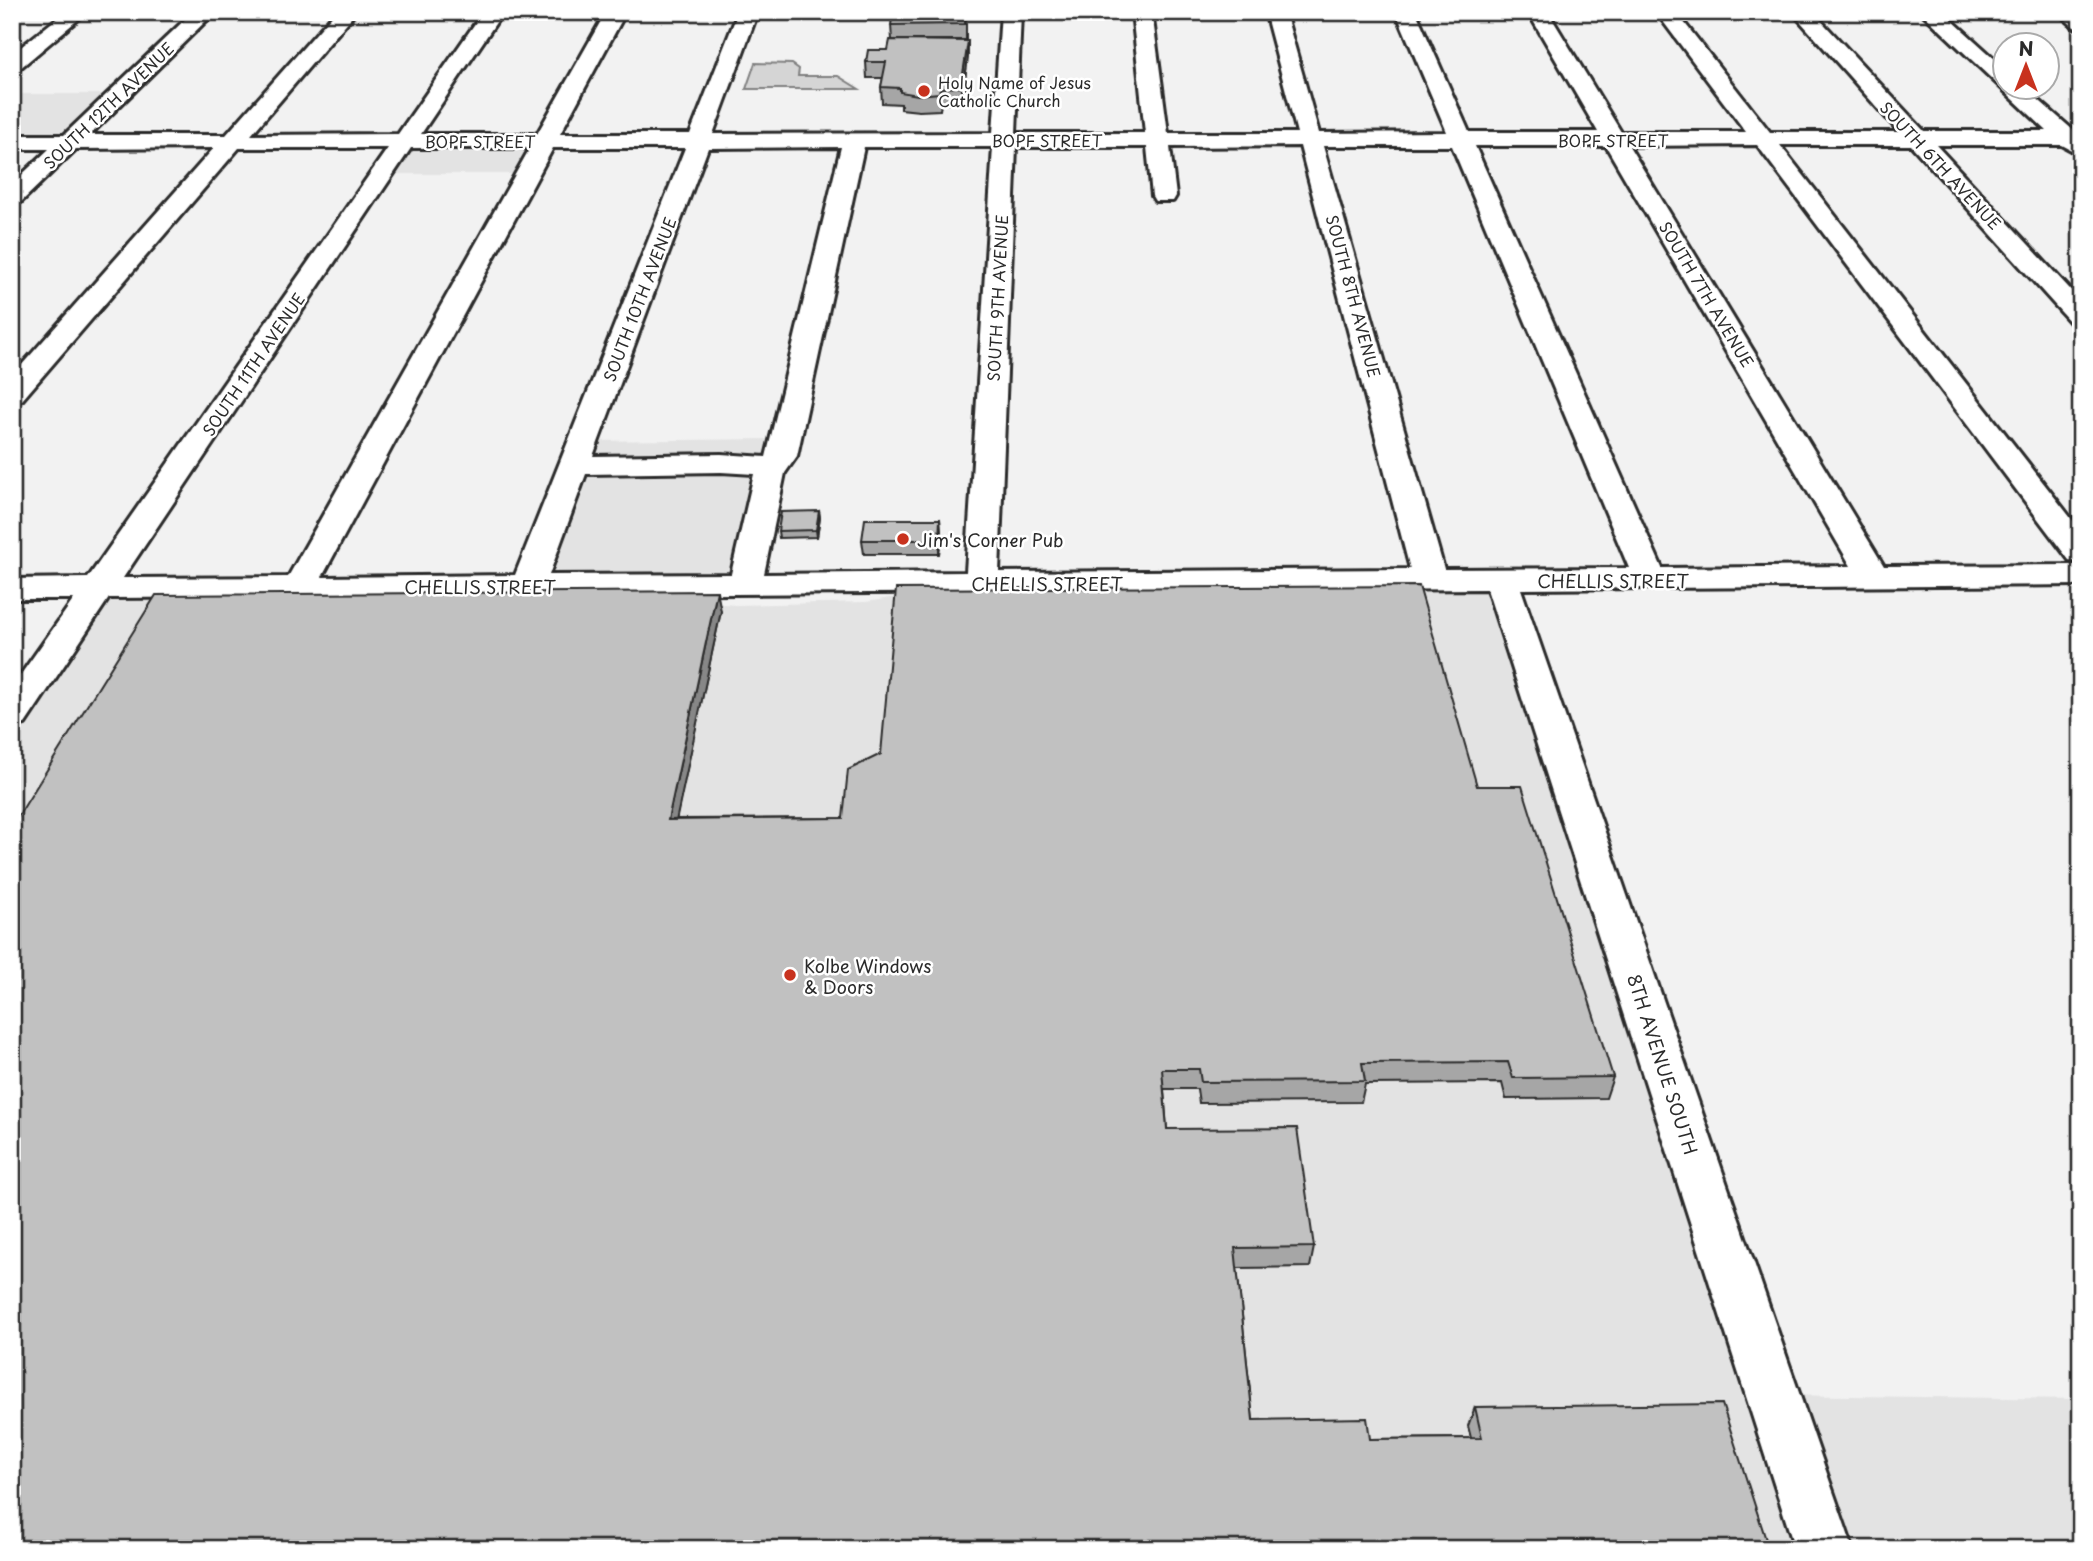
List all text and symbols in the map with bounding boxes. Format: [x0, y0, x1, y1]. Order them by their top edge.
north arrow [1992, 32, 2062, 102]
text: N [2018, 34, 2034, 62]
street label: SOUTH 12TH AVENUE [37, 36, 179, 174]
place label: Holy Name of Jesus Catholic Church [938, 70, 1091, 112]
marker: Holy Name of Jesus Catholic Church [916, 83, 932, 99]
street label: SOUTH 6TH AVENUE [1875, 95, 2007, 235]
street label: BOPF STREET [992, 128, 1102, 152]
street label: BOPF STREET [1558, 128, 1668, 152]
street label: BOPF STREET [425, 129, 535, 153]
street label: SOUTH 8TH AVENUE [1321, 212, 1387, 380]
street label: SOUTH 10TH AVENUE [597, 213, 681, 385]
street label: SOUTH 9TH AVENUE [981, 214, 1013, 382]
street label: SOUTH 7TH AVENUE [1654, 217, 1760, 371]
street label: SOUTH 11TH AVENUE [196, 288, 310, 440]
place label: Jim's Corner Pub [917, 526, 1064, 553]
marker: Jim's Corner Pub [895, 531, 911, 547]
street label: CHELLIS STREET [1537, 567, 1689, 594]
street label: CHELLIS STREET [971, 570, 1123, 597]
street label: CHELLIS STREET [404, 573, 556, 600]
place label: Kolbe Windows & Doors [804, 952, 931, 1000]
marker: Kolbe Windows & Doors [782, 967, 798, 983]
street label: 8TH AVENUE SOUTH [1621, 970, 1705, 1158]

